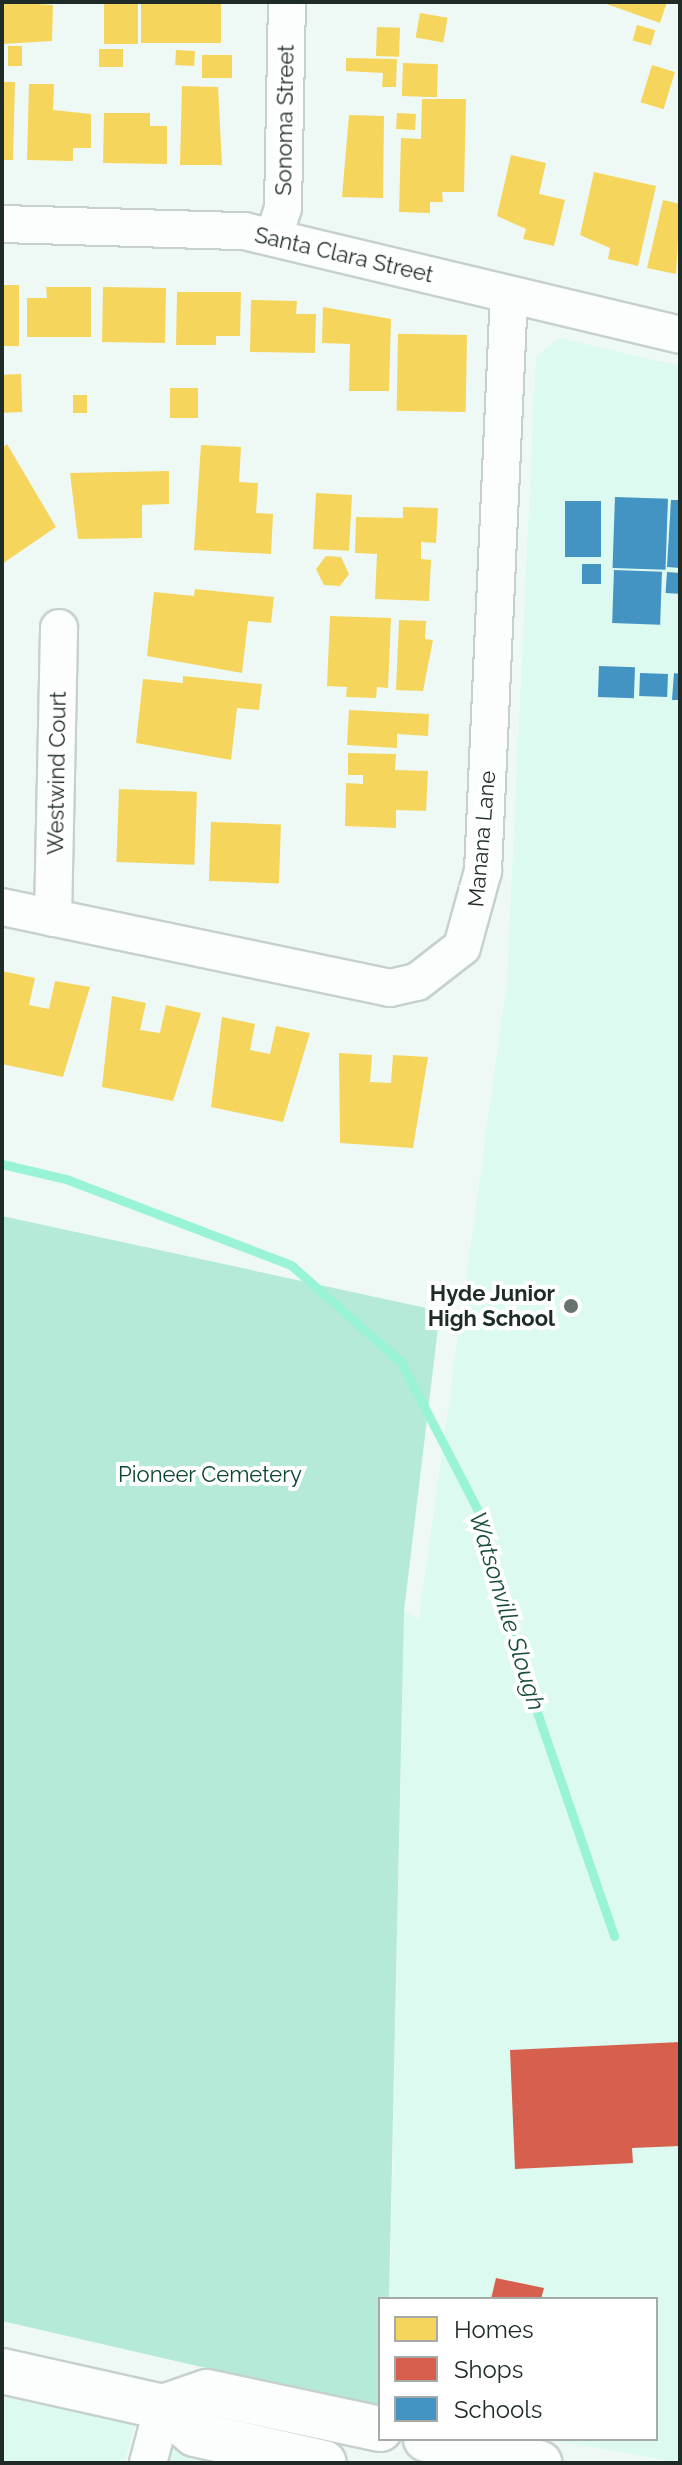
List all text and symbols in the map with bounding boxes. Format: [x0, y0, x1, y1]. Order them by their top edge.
street label: Sonoma Street [270, 44, 300, 196]
street label: Santa Clara Street [252, 222, 436, 288]
street label: Westwind Court [42, 691, 72, 855]
street label: Manana Lane [463, 770, 501, 908]
place label: Hyde Junior High School [428, 1280, 555, 1332]
marker: Hyde Junior High School [562, 1297, 580, 1315]
park label: Pioneer Cemetery [118, 1462, 302, 1488]
water label: Watsonville Slough [463, 1508, 551, 1714]
legend [378, 2297, 658, 2441]
text: Homes [454, 2315, 534, 2344]
text: Shops [454, 2355, 523, 2384]
text: Schools [454, 2395, 542, 2424]

